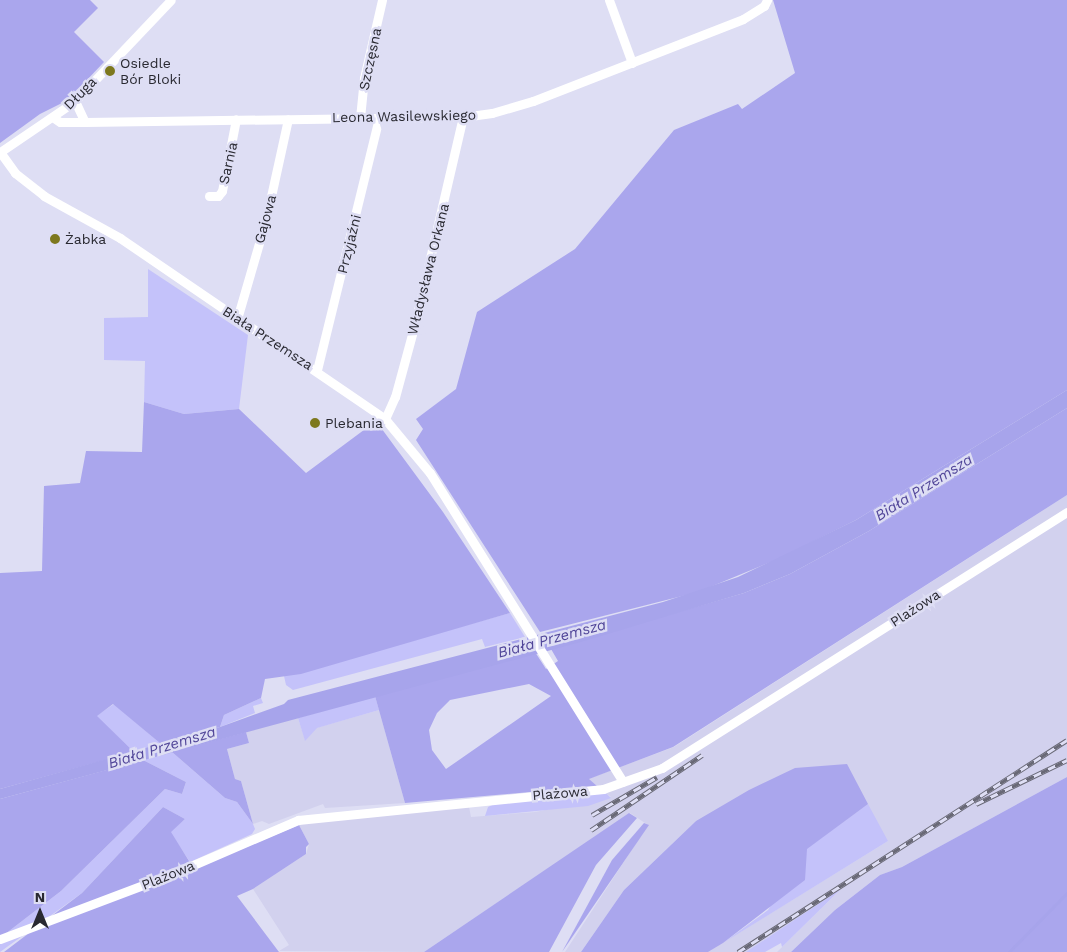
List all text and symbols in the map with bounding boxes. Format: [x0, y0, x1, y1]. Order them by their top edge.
street label: Szczęsna [355, 26, 385, 92]
place label: Osiedle Bór Bloki [120, 55, 182, 88]
marker: Osiedle Bór Bloki [104, 65, 116, 77]
street label: Długa [60, 73, 100, 113]
street label: Leona Wasilewskiego [332, 106, 476, 126]
street label: Sarnia [215, 140, 241, 186]
street label: Gajowa [250, 193, 280, 245]
street label: Władysława Orkana [403, 201, 453, 337]
street label: Przyjaźni [334, 213, 364, 275]
place label: Żabka [65, 231, 106, 247]
marker: Żabka [49, 233, 61, 245]
street label: Biała Przemsza [220, 302, 316, 374]
place label: Plebania [325, 415, 383, 431]
marker: Plebania [309, 417, 321, 429]
water label: Biała Przemsza [872, 451, 976, 525]
street label: Plażowa [887, 586, 943, 630]
water label: Biała Przemsza [496, 616, 608, 662]
water label: Biała Przemsza [106, 723, 218, 773]
street label: Plażowa [531, 782, 589, 804]
street label: Plażowa [139, 857, 197, 893]
north arrow [15, 887, 65, 937]
text: N [35, 889, 45, 905]

